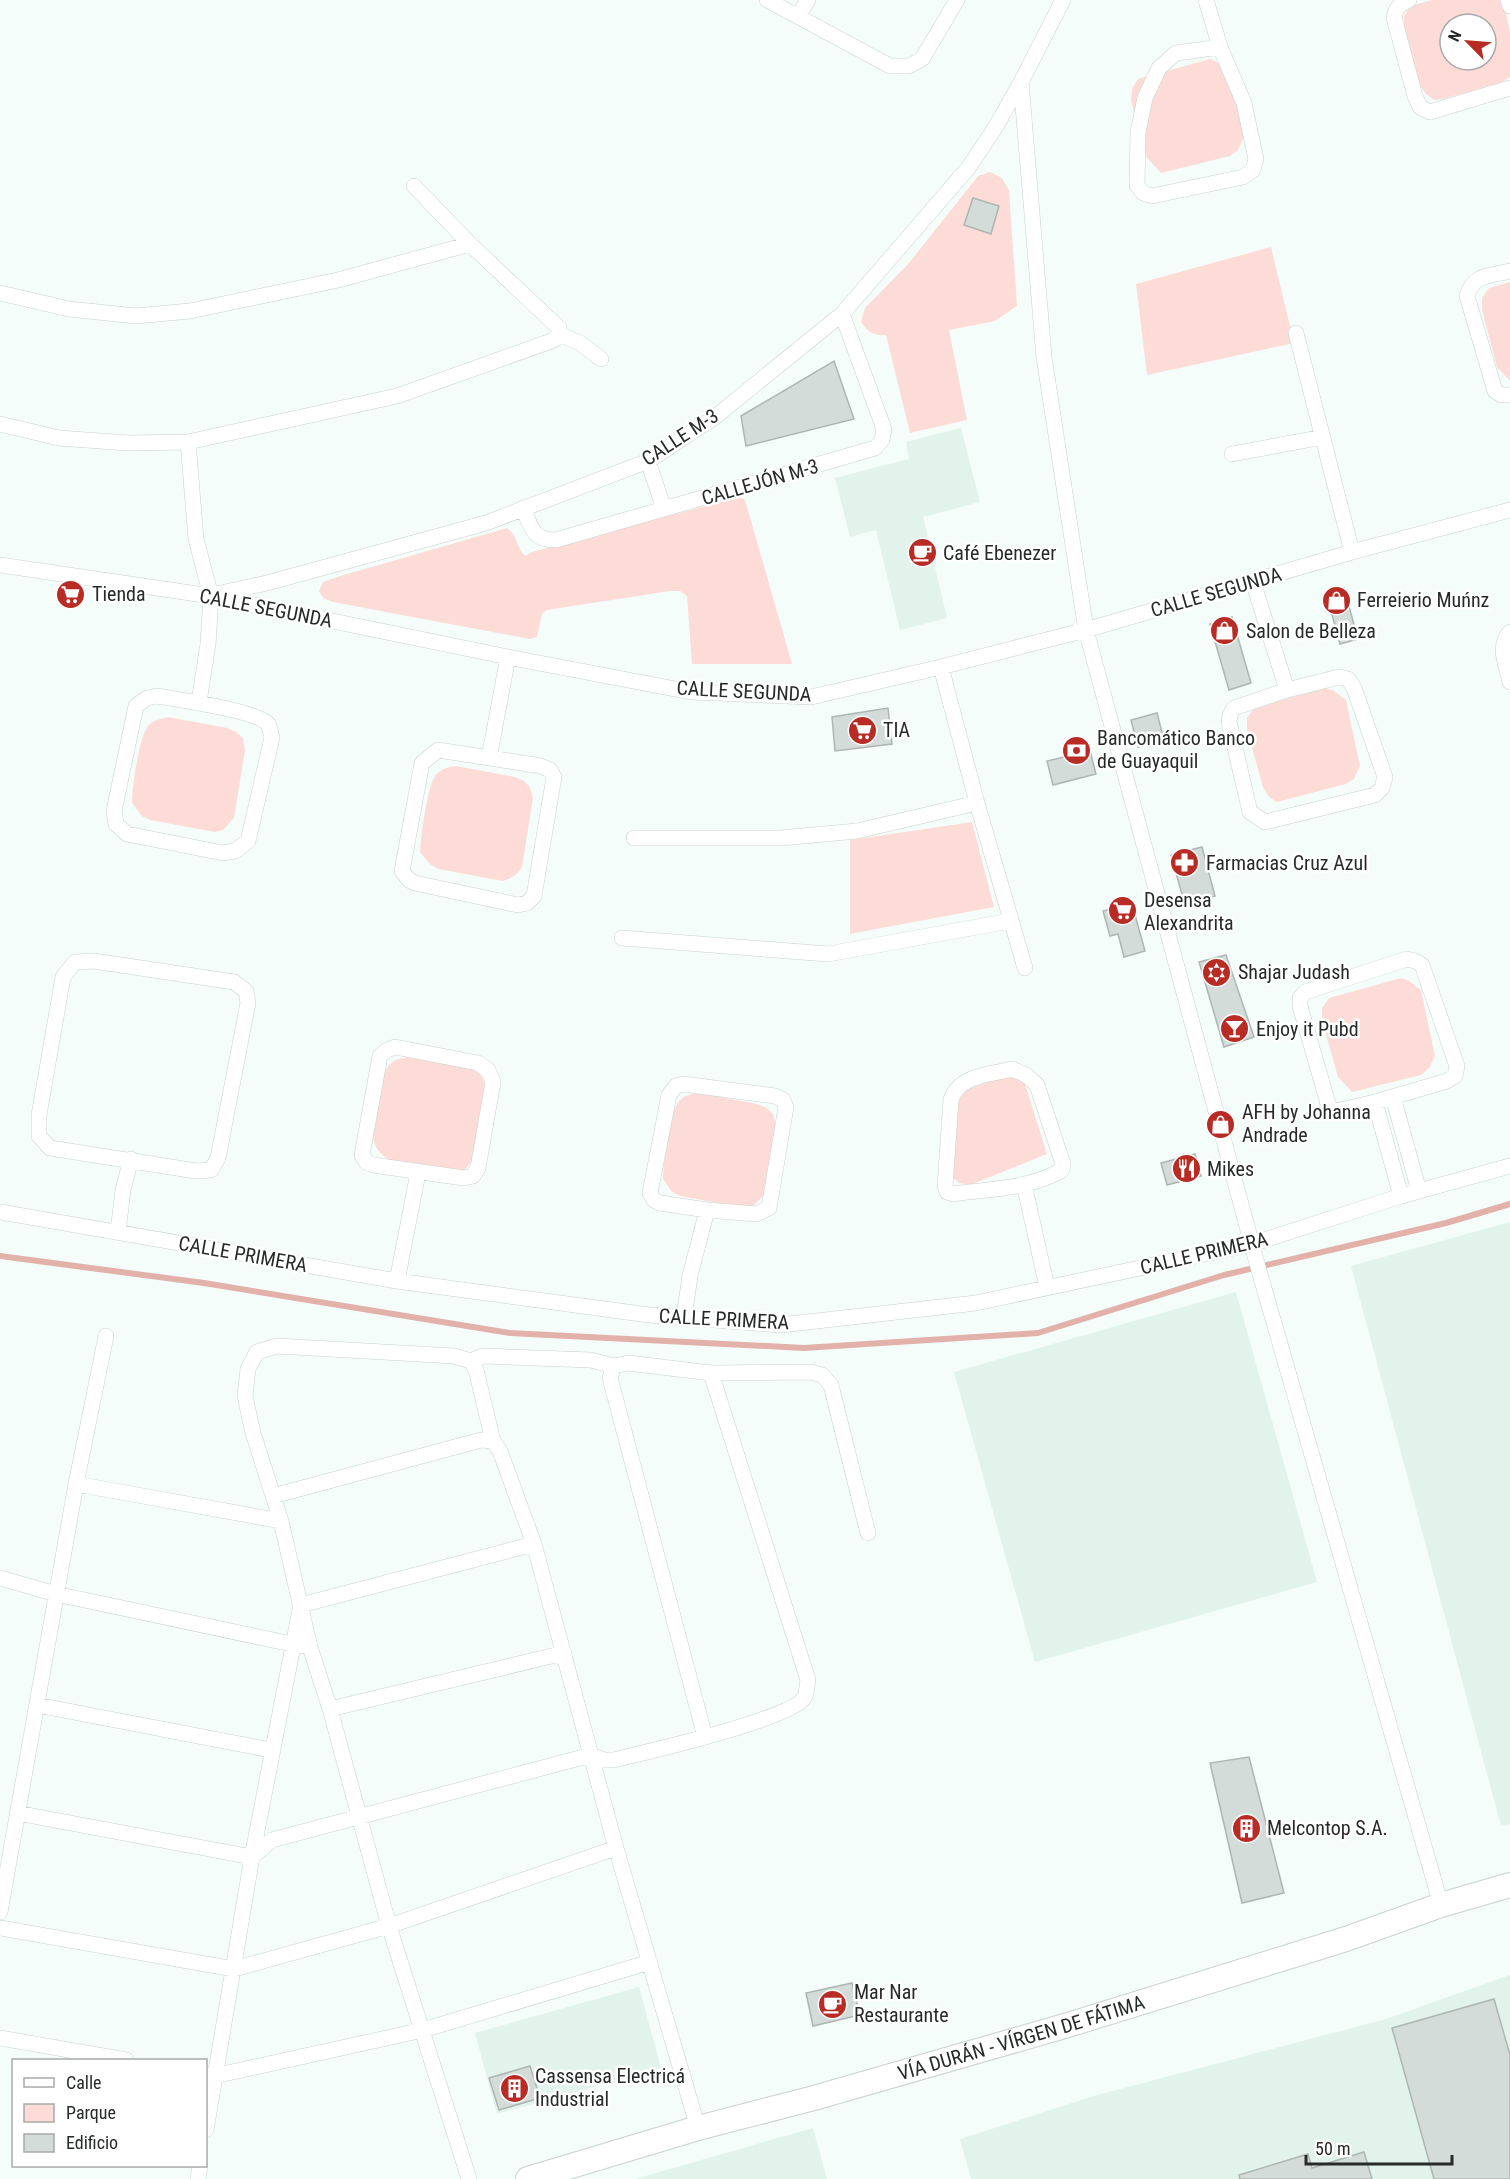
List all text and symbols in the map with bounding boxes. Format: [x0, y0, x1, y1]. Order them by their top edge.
north arrow [1438, 12, 1498, 72]
text: N [1444, 27, 1466, 44]
street label: CALLE M-3 [637, 403, 723, 471]
street label: CALLEJÓN M-3 [699, 454, 821, 510]
cafe icon: Café Ebenezer [906, 537, 938, 569]
place label: Café Ebenezer [943, 541, 1056, 565]
street label: CALLE SEGUNDA [1148, 562, 1285, 622]
supermarket icon: Tienda [55, 578, 87, 610]
place label: Tienda [92, 582, 146, 606]
street label: CALLE SEGUNDA [197, 583, 335, 633]
shop icon: Ferreierio Muńnz [1320, 584, 1352, 616]
place label: Ferreierio Muńnz [1357, 588, 1489, 612]
shop icon: Salon de Belleza [1209, 615, 1241, 647]
place label: Salon de Belleza [1246, 619, 1376, 643]
street label: CALLE SEGUNDA [676, 675, 812, 707]
supermarket icon: TIA [846, 714, 878, 746]
place label: TIA [883, 718, 911, 742]
place label: Bancomático Banco de Guayaquil [1097, 726, 1255, 773]
bank icon: Bancomático Banco de Guayaquil [1060, 734, 1092, 766]
pharmacy icon: Farmacias Cruz Azul [1169, 847, 1201, 879]
place label: Farmacias Cruz Azul [1206, 851, 1368, 875]
place label: Desensa Alexandrita [1144, 888, 1234, 935]
supermarket icon: Desensa Alexandrita [1107, 895, 1139, 927]
synagogue icon: Shajar Judash [1201, 956, 1233, 988]
place label: Shajar Judash [1238, 960, 1350, 984]
bar icon: Enjoy it Pubd [1219, 1013, 1251, 1045]
place label: Enjoy it Pubd [1256, 1017, 1359, 1041]
place label: AFH by Johanna Andrade [1242, 1100, 1371, 1147]
shop icon: AFH by Johanna Andrade [1205, 1108, 1237, 1140]
restaurant icon: Mikes [1170, 1153, 1202, 1185]
place label: Mikes [1207, 1157, 1254, 1181]
street label: CALLE PRIMERA [1138, 1227, 1271, 1279]
street label: CALLE PRIMERA [177, 1231, 310, 1277]
street label: CALLE PRIMERA [658, 1304, 790, 1334]
building icon: Melcontop S.A. [1230, 1812, 1262, 1844]
place label: Melcontop S.A. [1267, 1816, 1388, 1840]
place label: Mar Nar Restaurante [854, 1980, 949, 2027]
cafe icon: Mar Nar Restaurante [817, 1988, 849, 2020]
street label: VÍA DURÁN - VÍRGEN DE FÁTIMA [895, 1990, 1148, 2085]
legend [12, 2059, 207, 2167]
place label: Cassensa Electricá Industrial [535, 2064, 685, 2111]
text: Calle [66, 2072, 102, 2093]
building icon: Cassensa Electricá Industrial [498, 2072, 530, 2104]
text: Parque [66, 2102, 116, 2123]
scale bar [1306, 2128, 1452, 2166]
text: Edificio [66, 2132, 118, 2153]
text: 50 m [1315, 2138, 1350, 2159]

